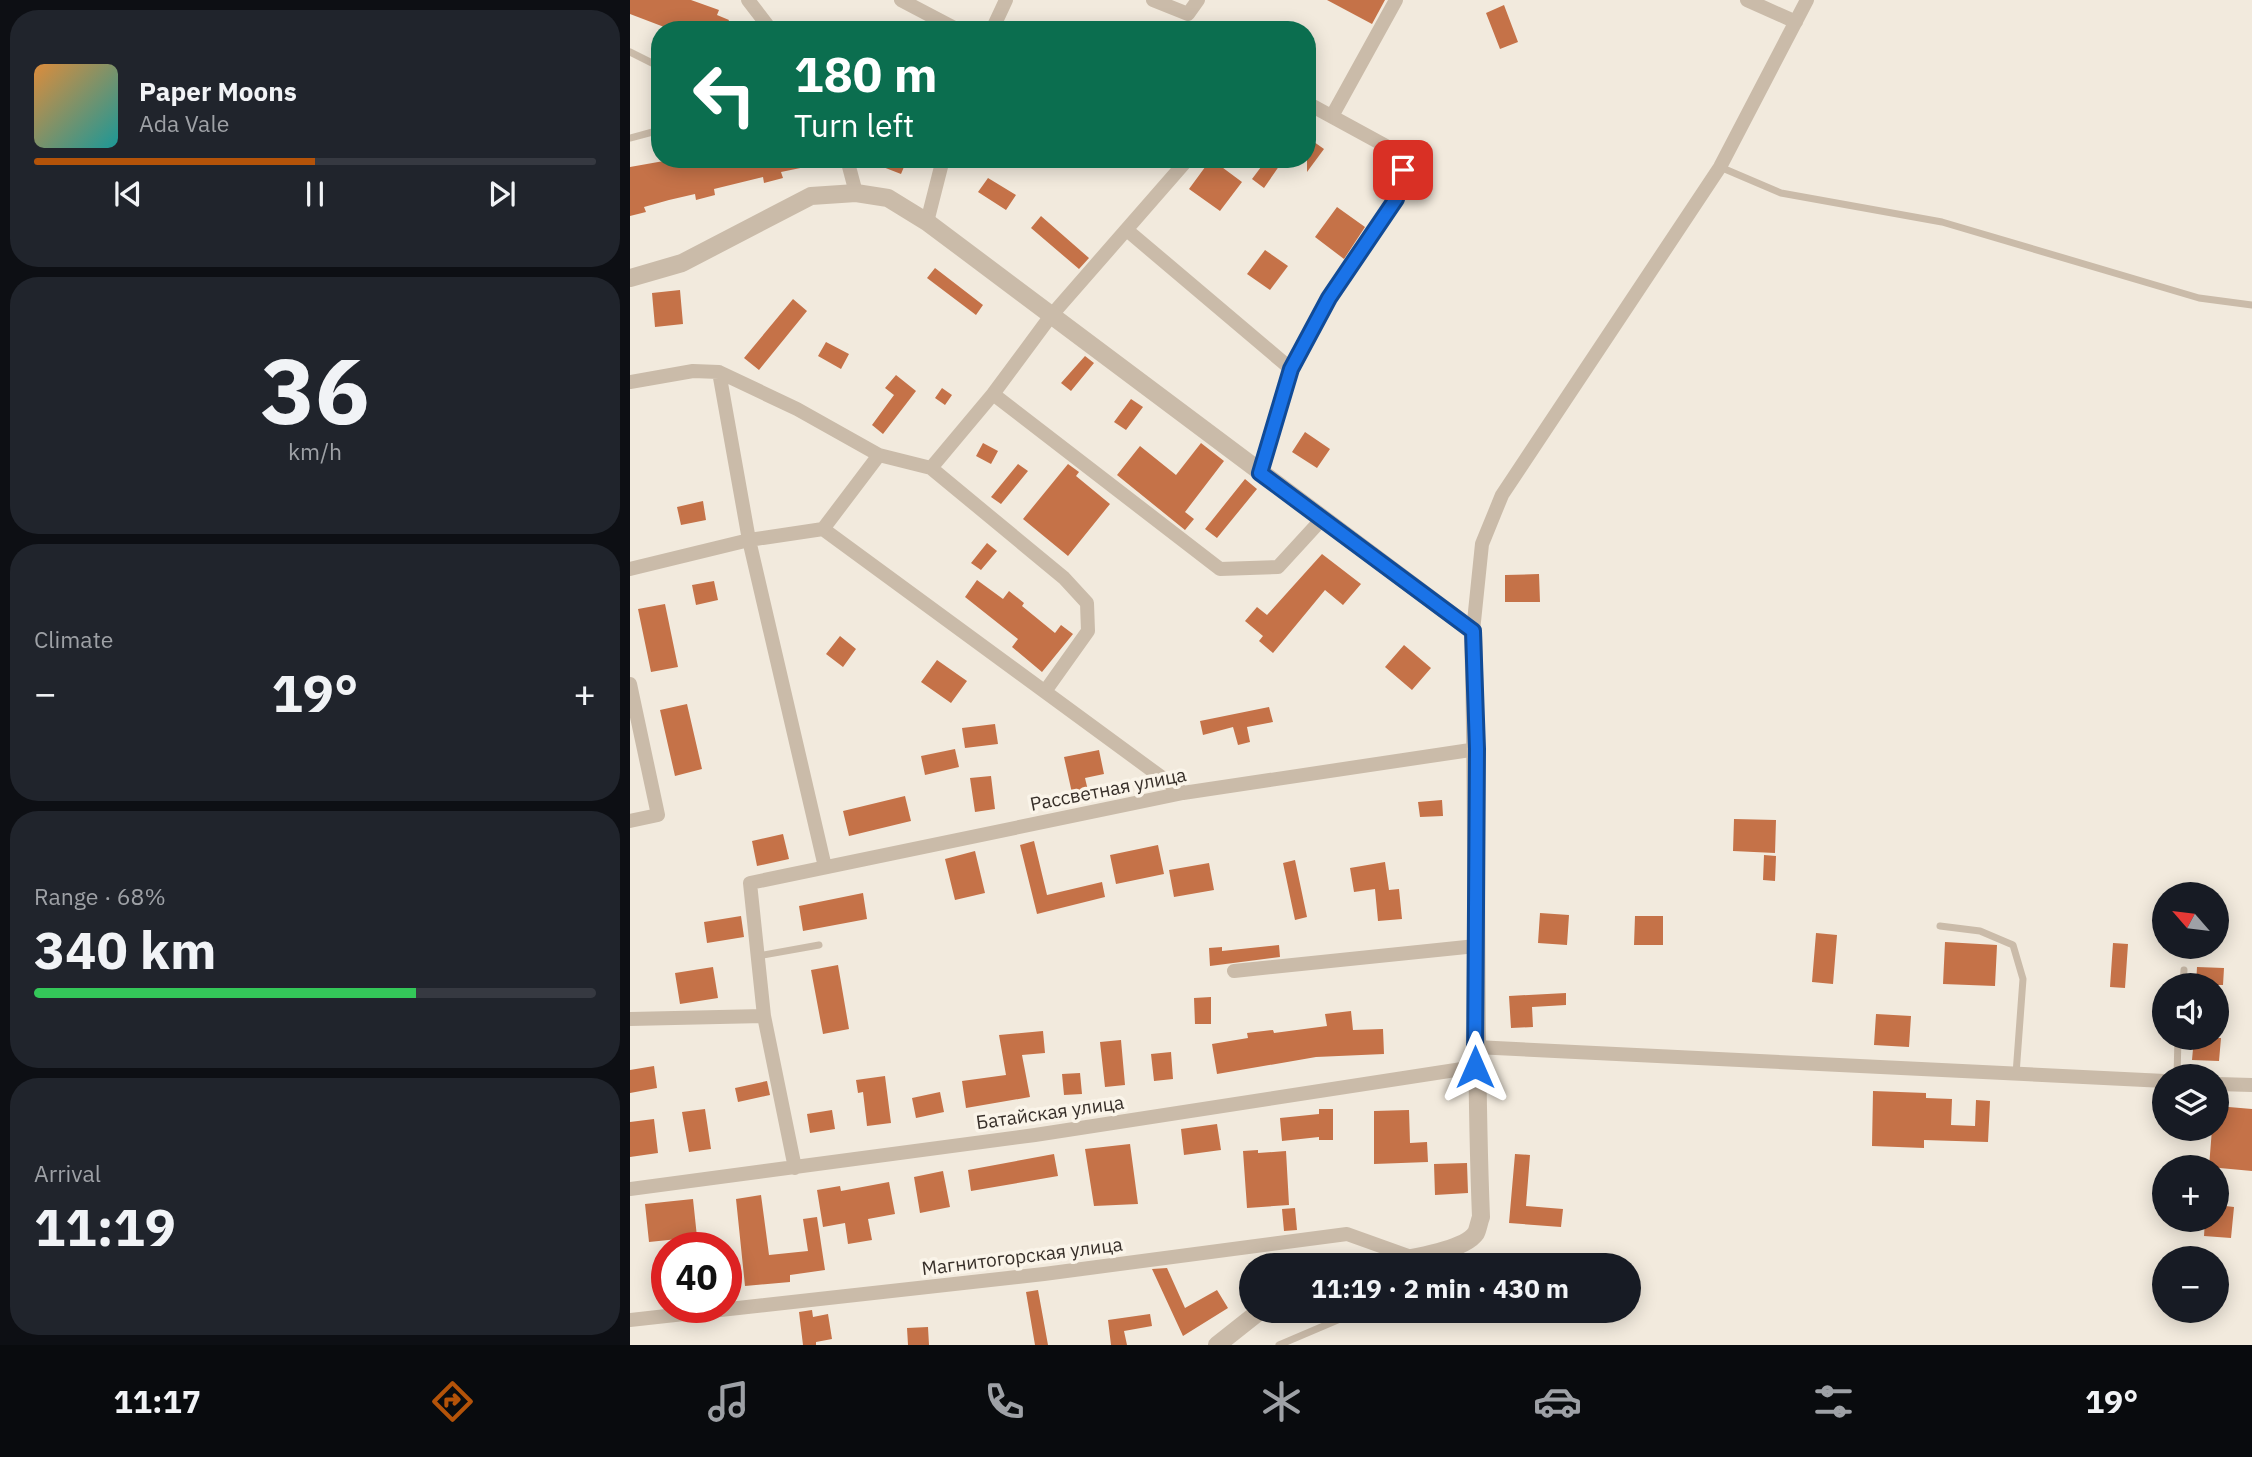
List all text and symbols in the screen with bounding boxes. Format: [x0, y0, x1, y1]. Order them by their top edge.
text: 180 m [794, 42, 938, 105]
icon: left [679, 49, 770, 140]
text: Paper Moons [139, 74, 297, 108]
text: Turn left [794, 104, 914, 146]
text: Ada Vale [139, 108, 229, 138]
pin [1373, 140, 1433, 200]
icon: arrive [1384, 151, 1422, 189]
icon: previous [109, 175, 147, 213]
icon: pause [296, 175, 334, 213]
icon: next [483, 175, 521, 213]
text: 36 [260, 331, 370, 449]
text: km/h [288, 436, 342, 466]
text: Climate [34, 624, 113, 654]
text: 19° [272, 659, 358, 726]
text: − [34, 668, 57, 717]
text: + [573, 668, 596, 717]
street label: Рассветная улица [1028, 762, 1188, 816]
text: Range · 68% [34, 881, 166, 911]
north arrow [2152, 882, 2230, 959]
map controls [2152, 882, 2229, 1323]
text: 340 km [34, 916, 216, 983]
button: sound [2152, 973, 2229, 1050]
position arrow [1438, 1030, 1512, 1104]
button: layers [2152, 1064, 2229, 1141]
street label: Батайская улица [974, 1090, 1126, 1134]
button: + [2152, 1155, 2229, 1232]
text: Arrival [34, 1158, 101, 1188]
text: 11:19 [34, 1193, 176, 1260]
speed limit sign: 40 [651, 1232, 742, 1323]
street label: Магнитогорская улица [920, 1232, 1124, 1280]
button: − [2152, 1246, 2229, 1323]
text: 11:19 · 2 min · 430 m [1311, 1271, 1569, 1305]
icon: directions [428, 1377, 477, 1426]
icon: music [704, 1377, 753, 1426]
icon: phone [980, 1377, 1029, 1426]
icon: climate [1257, 1377, 1306, 1426]
icon: car [1533, 1377, 1582, 1426]
icon: filters [1809, 1377, 1858, 1426]
text: 11:17 [114, 1380, 201, 1422]
text: 19° [2085, 1380, 2138, 1422]

